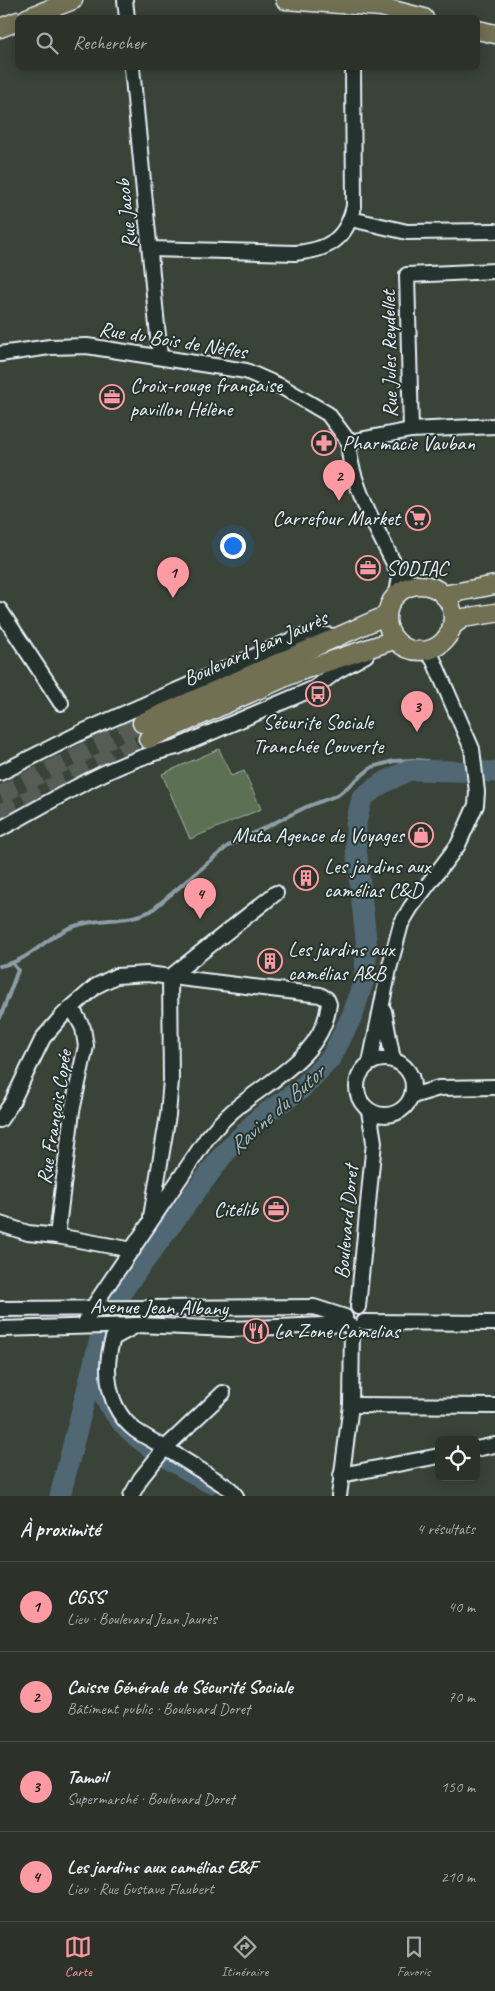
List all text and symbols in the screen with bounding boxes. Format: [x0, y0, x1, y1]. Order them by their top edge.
search box [15, 15, 480, 70]
icon: search [33, 29, 61, 57]
text: Rechercher [73, 31, 146, 55]
street label: Rue Jacob [109, 176, 143, 250]
street label: Rue Jules Reydellet [375, 288, 403, 418]
street label: Rue du Bois de Nèfles [97, 315, 250, 365]
place label: Croix-rouge française pavillon Hélène [130, 372, 283, 422]
office icon: Croix-rouge française pavillon Hélène [99, 384, 125, 410]
pharmacy icon: Pharmacie Vauban [311, 430, 337, 456]
place label: Pharmacie Vauban [342, 430, 475, 456]
pin: 2 [323, 460, 355, 501]
place label: Carrefour Market [272, 505, 402, 531]
supermarket icon: Carrefour Market [405, 505, 431, 531]
your location [220, 533, 246, 559]
office icon: SODIAC [355, 555, 381, 581]
place label: SODIAC [386, 555, 450, 581]
pin: 1 [157, 557, 189, 598]
street label: Boulevard Jean Jaurès [179, 604, 333, 691]
bus stop icon: Sécurite Sociale Tranchée Couverte [305, 681, 331, 707]
pin: 3 [401, 691, 433, 732]
place label: Sécurite Sociale Tranchée Couverte [253, 709, 384, 759]
place label: Muta Agence de Voyages [232, 822, 406, 848]
shop icon: Muta Agence de Voyages [408, 822, 434, 848]
place label: Les jardins aux camélias C&D [324, 853, 432, 903]
building icon: Les jardins aux camélias C&D [293, 865, 319, 891]
pin: 4 [184, 878, 216, 919]
place label: Les jardins aux camélias A&B [288, 936, 396, 986]
building icon: Les jardins aux camélias A&B [257, 948, 283, 974]
street label: Rue François Copée [31, 1046, 78, 1186]
water label: Ravine du Butor [223, 1057, 333, 1160]
street label: Boulevard Doret [328, 1161, 364, 1280]
place label: Citélib [214, 1196, 260, 1222]
office icon: Citélib [263, 1196, 289, 1222]
street label: Avenue Jean Albany [90, 1293, 230, 1321]
restaurant icon: La Zone Camelias [243, 1318, 269, 1344]
place label: La Zone Camelias [274, 1318, 402, 1344]
map controls [435, 1436, 480, 1481]
button: locate [435, 1436, 480, 1481]
text: À proximité [20, 1516, 100, 1542]
text: 4 résultats [416, 1519, 475, 1539]
text: CGSS [67, 1585, 104, 1609]
text: 1 [32, 1597, 40, 1617]
text: 40 m [448, 1597, 475, 1617]
text: Lieu · Boulevard Jean Jaurès [67, 1609, 217, 1629]
text: Caisse Générale de Sécurité Sociale [67, 1675, 293, 1699]
text: 2 [32, 1687, 40, 1707]
text: 70 m [448, 1687, 475, 1707]
text: Bâtiment public · Boulevard Doret [67, 1699, 250, 1719]
text: Tamoil [67, 1765, 107, 1789]
text: 3 [32, 1777, 40, 1797]
text: 150 m [441, 1777, 475, 1797]
text: Supermarché · Boulevard Doret [67, 1789, 235, 1809]
text: Les jardins aux camélias E&F [67, 1855, 257, 1879]
text: 4 [32, 1867, 40, 1887]
text: 210 m [441, 1867, 475, 1887]
text: Lieu · Rue Gustave Flaubert [67, 1879, 214, 1899]
tab: Carte [64, 1933, 92, 1980]
tab: Itinéraire [221, 1933, 268, 1980]
tab: Favoris [397, 1933, 431, 1980]

